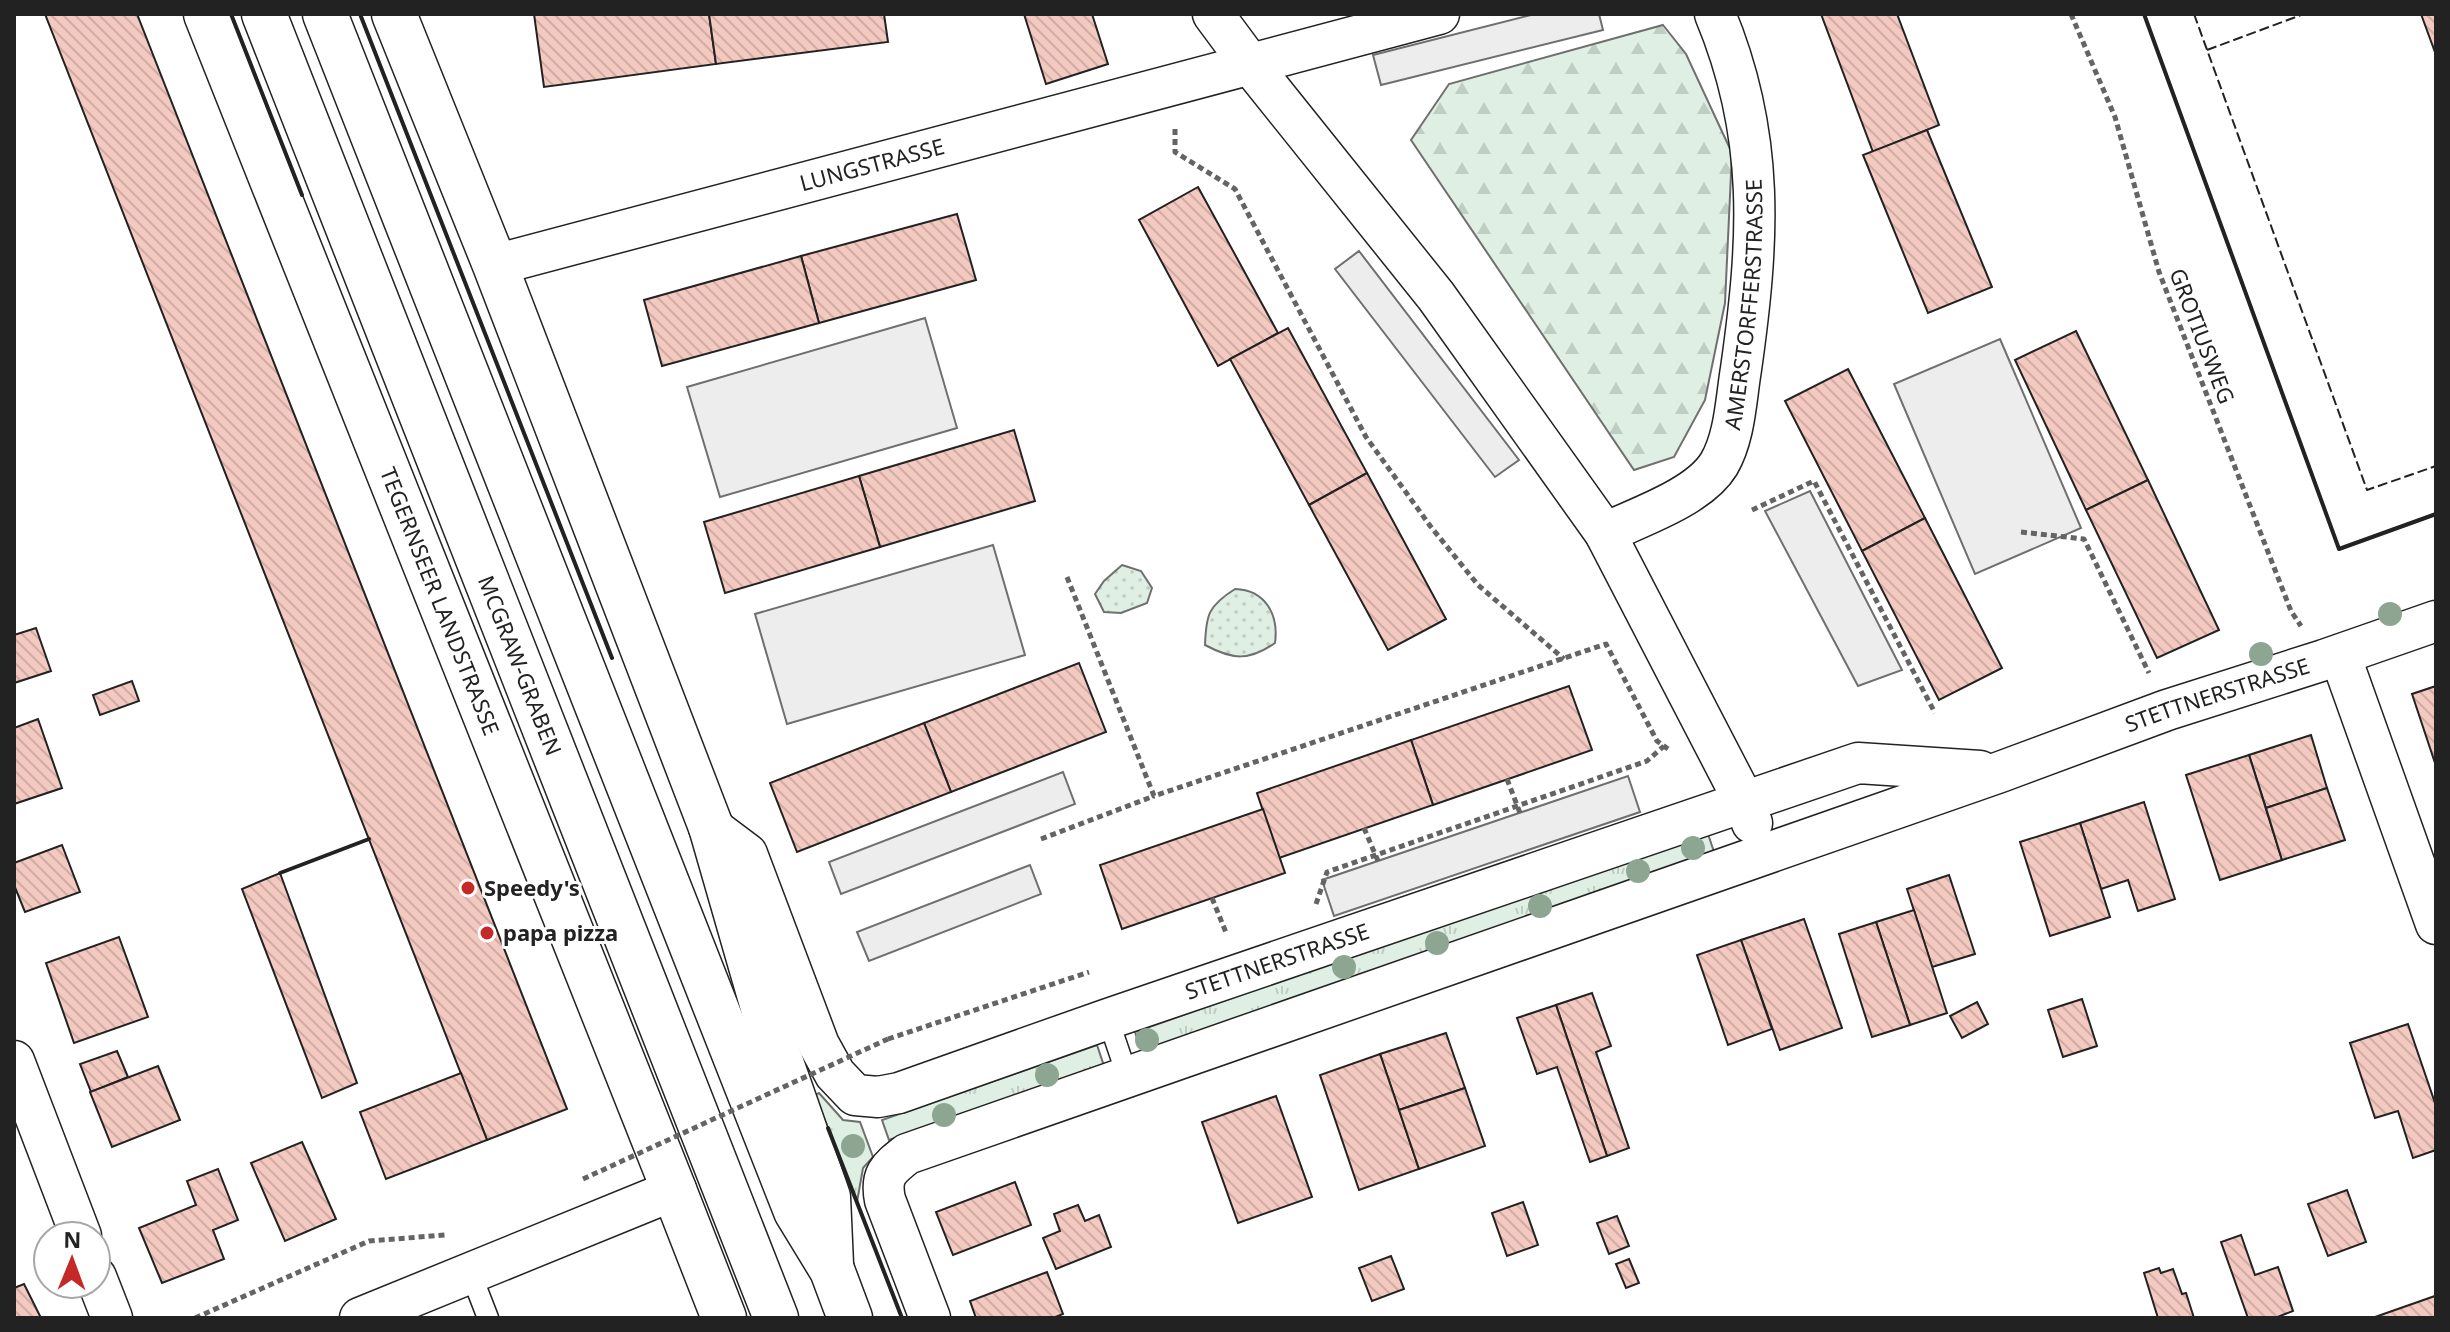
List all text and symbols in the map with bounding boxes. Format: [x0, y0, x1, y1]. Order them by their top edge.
street label: LUNGSTRASSE [796, 130, 947, 197]
street label: AMERSTORFFERSTRASSE [1716, 178, 1768, 432]
street label: GROTIUSWEG [2163, 264, 2243, 408]
street label: TEGERNSEER LANDSTRASSE [374, 462, 507, 739]
street label: MCGRAW-GRABEN [472, 571, 570, 760]
street label: STETTNERSTRASSE [2120, 650, 2313, 738]
place label: Speedy's [484, 872, 580, 902]
marker: Speedy's [459, 879, 477, 897]
street label: STETTNERSTRASSE [1181, 915, 1373, 1006]
place label: papa pizza [503, 917, 618, 947]
marker: papa pizza [478, 924, 496, 942]
north arrow [32, 1220, 112, 1300]
text: N [63, 1224, 82, 1254]

